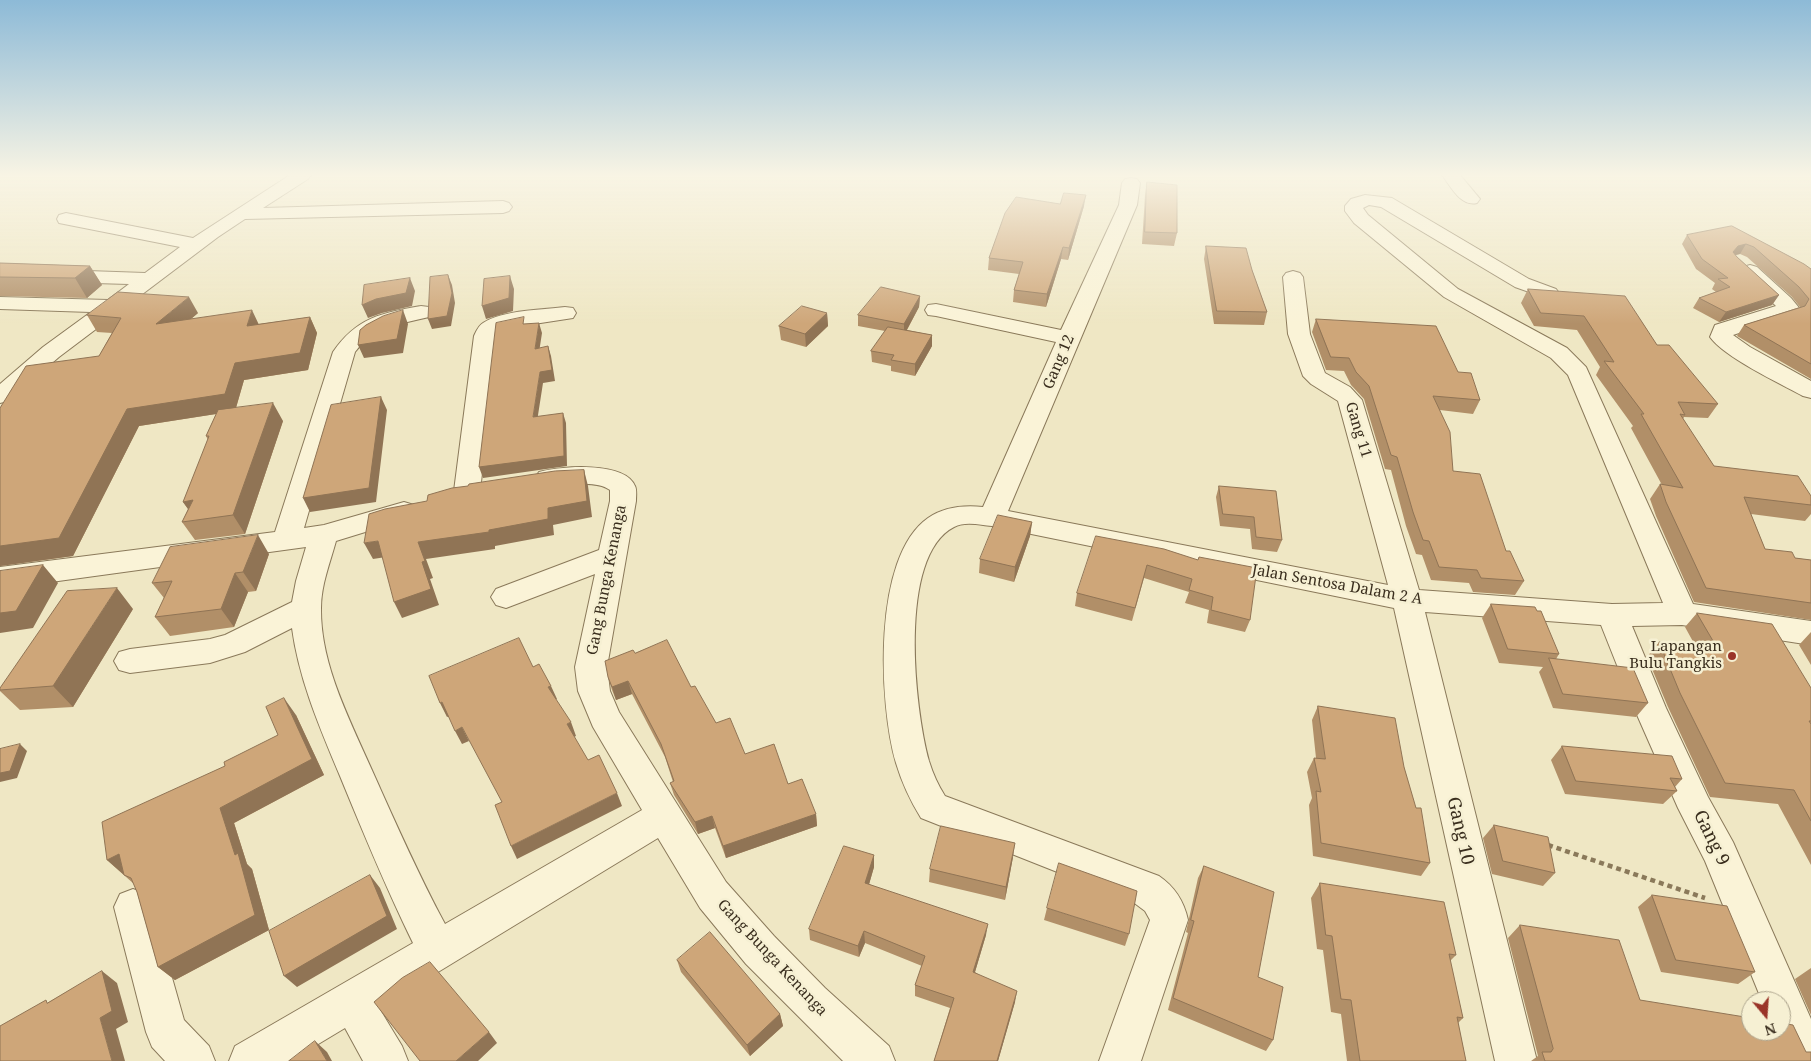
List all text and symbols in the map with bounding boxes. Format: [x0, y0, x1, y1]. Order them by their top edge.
street label: Gang 12 [1039, 332, 1079, 392]
street label: Gang 11 [1341, 400, 1375, 460]
street label: Gang Bunga Kenanga [584, 503, 630, 657]
street label: Jalan Sentosa Dalam 2 A [1250, 561, 1424, 609]
place label: Lapangan Bulu Tangkis [1629, 638, 1722, 673]
marker: Lapangan Bulu Tangkis [1726, 650, 1738, 662]
street label: Gang 10 [1442, 795, 1478, 867]
street label: Gang 9 [1688, 807, 1734, 869]
street label: Gang Bunga Kenanga [713, 896, 831, 1020]
north arrow [1741, 991, 1791, 1041]
text: N [1762, 1019, 1779, 1041]

